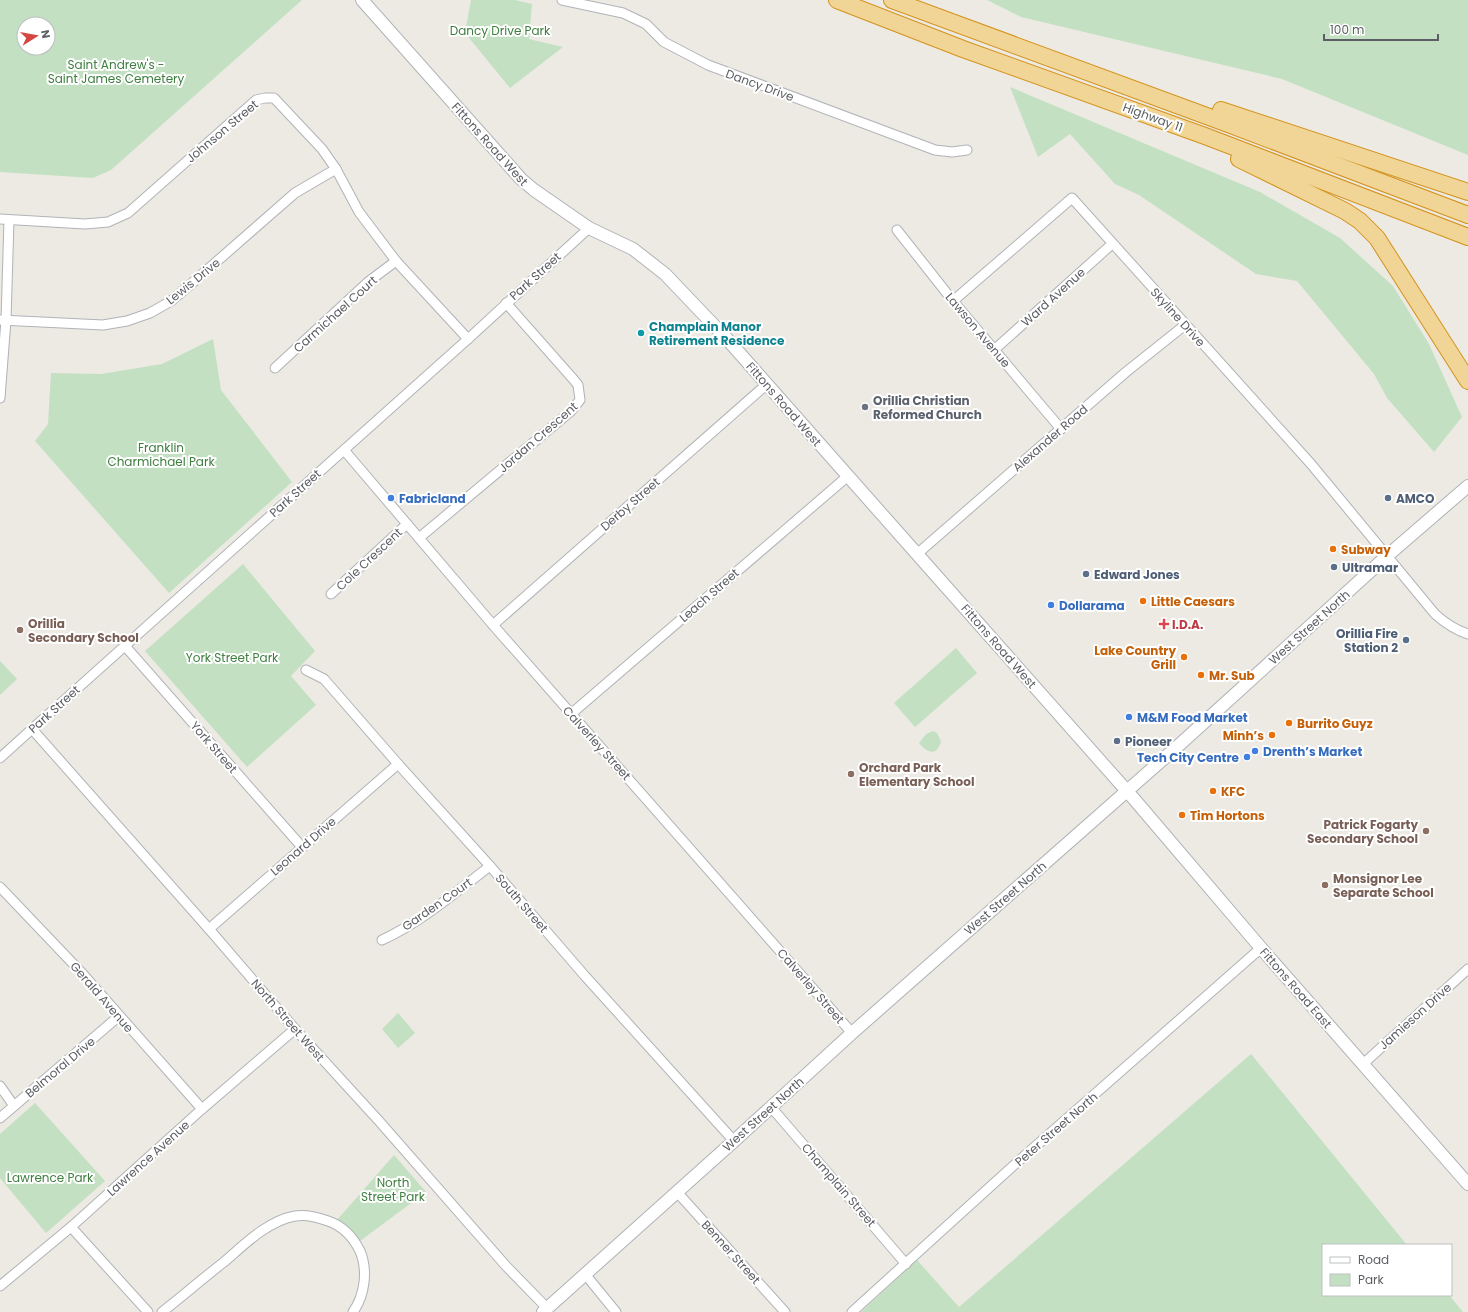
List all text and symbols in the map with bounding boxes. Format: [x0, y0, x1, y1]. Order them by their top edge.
north arrow [16, 16, 56, 56]
scale bar [1324, 16, 1438, 42]
text: 100 m [1330, 21, 1364, 38]
park label: Dancy Drive Park [450, 22, 551, 39]
text: N [37, 29, 54, 40]
park label: Saint Andrew's - Saint James Cemetery [48, 56, 185, 87]
street label: Dancy Drive [723, 65, 797, 105]
street label: Johnson Street [182, 96, 262, 166]
street label: Highway 11 [1121, 98, 1185, 136]
street label: Fittons Road West [448, 99, 532, 189]
street label: Park Street [506, 248, 564, 304]
street label: Lewis Drive [162, 254, 224, 308]
street label: Ward Avenue [1017, 264, 1089, 330]
street label: Carmichael Court [289, 272, 381, 356]
street label: Skyline Drive [1147, 284, 1209, 350]
street label: Lawson Avenue [942, 289, 1014, 371]
place label: Champlain Manor Retirement Residence [649, 318, 785, 349]
marker: Champlain Manor Retirement Residence [636, 328, 646, 338]
street label: Fittons Road West [743, 358, 825, 450]
place label: Orillia Christian Reformed Church [873, 392, 982, 423]
street label: Jordan Crescent [495, 398, 581, 476]
street label: Alexander Road [1009, 401, 1091, 475]
marker: Orillia Christian Reformed Church [860, 402, 870, 412]
park label: Franklin Charmichael Park [107, 439, 215, 470]
street label: Park Street [266, 465, 324, 521]
street label: Derby Street [597, 473, 663, 535]
place label: Fabricland [399, 490, 466, 507]
place label: AMCO [1396, 490, 1435, 507]
marker: Fabricland [386, 493, 396, 503]
marker: AMCO [1383, 493, 1393, 503]
street label: Cole Crescent [332, 524, 406, 594]
place label: Subway [1341, 541, 1391, 558]
marker: Subway [1328, 544, 1338, 554]
place label: Ultramar [1342, 559, 1398, 576]
marker: Ultramar [1329, 562, 1339, 572]
street label: Leach Street [675, 564, 743, 626]
place label: Edward Jones [1094, 566, 1180, 583]
marker: Edward Jones [1081, 569, 1091, 579]
street label: West Street North [1265, 586, 1353, 668]
place label: Little Caesars [1151, 593, 1235, 610]
marker: Little Caesars [1138, 596, 1148, 606]
place label: Dollarama [1059, 597, 1125, 614]
street label: Fittons Road West [958, 600, 1040, 692]
marker: Dollarama [1046, 600, 1056, 610]
place label: Orillia Secondary School [28, 615, 139, 646]
place label: I.D.A. [1172, 616, 1203, 633]
marker: I.D.A. [1159, 619, 1169, 629]
marker: Orillia Secondary School [15, 625, 25, 635]
place label: Orillia Fire Station 2 [1336, 625, 1399, 656]
marker: Orillia Fire Station 2 [1401, 635, 1411, 645]
place label: Lake Country Grill [1094, 642, 1176, 673]
park label: York Street Park [186, 649, 279, 666]
marker: Lake Country Grill [1179, 652, 1189, 662]
place label: Mr. Sub [1209, 667, 1255, 684]
marker: Mr. Sub [1196, 670, 1206, 680]
street label: Park Street [25, 681, 83, 737]
street label: Calverley Street [559, 702, 635, 784]
place label: M&M Food Market [1137, 709, 1248, 726]
marker: M&M Food Market [1124, 712, 1134, 722]
place label: Burrito Guyz [1297, 715, 1373, 732]
street label: York Street [187, 717, 241, 777]
marker: Burrito Guyz [1284, 718, 1294, 728]
place label: Minh’s [1223, 727, 1264, 744]
marker: Minh’s [1267, 730, 1277, 740]
place label: Pioneer [1125, 733, 1172, 750]
marker: Pioneer [1112, 736, 1122, 746]
place label: Drenth’s Market [1263, 743, 1362, 760]
marker: Drenth’s Market [1250, 746, 1260, 756]
place label: Tech City Centre [1137, 749, 1240, 766]
marker: Tech City Centre [1242, 752, 1252, 762]
place label: Orchard Park Elementary School [859, 759, 974, 790]
marker: Orchard Park Elementary School [846, 769, 856, 779]
place label: KFC [1221, 783, 1245, 800]
marker: KFC [1208, 786, 1218, 796]
place label: Tim Hortons [1190, 807, 1265, 824]
marker: Tim Hortons [1177, 810, 1187, 820]
street label: Leonard Drive [266, 813, 340, 879]
place label: Patrick Fogarty Secondary School [1307, 816, 1418, 847]
marker: Patrick Fogarty Secondary School [1421, 826, 1431, 836]
street label: West Street North [960, 857, 1050, 939]
street label: South Street [492, 870, 552, 936]
place label: Monsignor Lee Separate School [1333, 870, 1434, 901]
street label: Garden Court [399, 874, 475, 934]
marker: Monsignor Lee Separate School [1320, 880, 1330, 890]
street label: Fittons Road East [1256, 944, 1336, 1032]
street label: Calverley Street [774, 945, 848, 1027]
street label: Gerald Avenue [66, 958, 138, 1036]
street label: North Street West [247, 975, 329, 1065]
street label: Jamieson Drive [1375, 979, 1455, 1053]
street label: Belmoral Drive [21, 1033, 99, 1101]
street label: West Street North [719, 1073, 807, 1155]
street label: Peter Street North [1011, 1088, 1101, 1170]
street label: Lawrence Avenue [103, 1116, 193, 1200]
street label: Champlain Street [798, 1140, 880, 1230]
park label: Lawrence Park [7, 1169, 94, 1186]
park label: North Street Park [361, 1174, 426, 1205]
street label: Benner Street [698, 1216, 764, 1288]
legend [1322, 1244, 1452, 1296]
text: Road [1358, 1251, 1389, 1268]
text: Park [1358, 1271, 1385, 1288]

